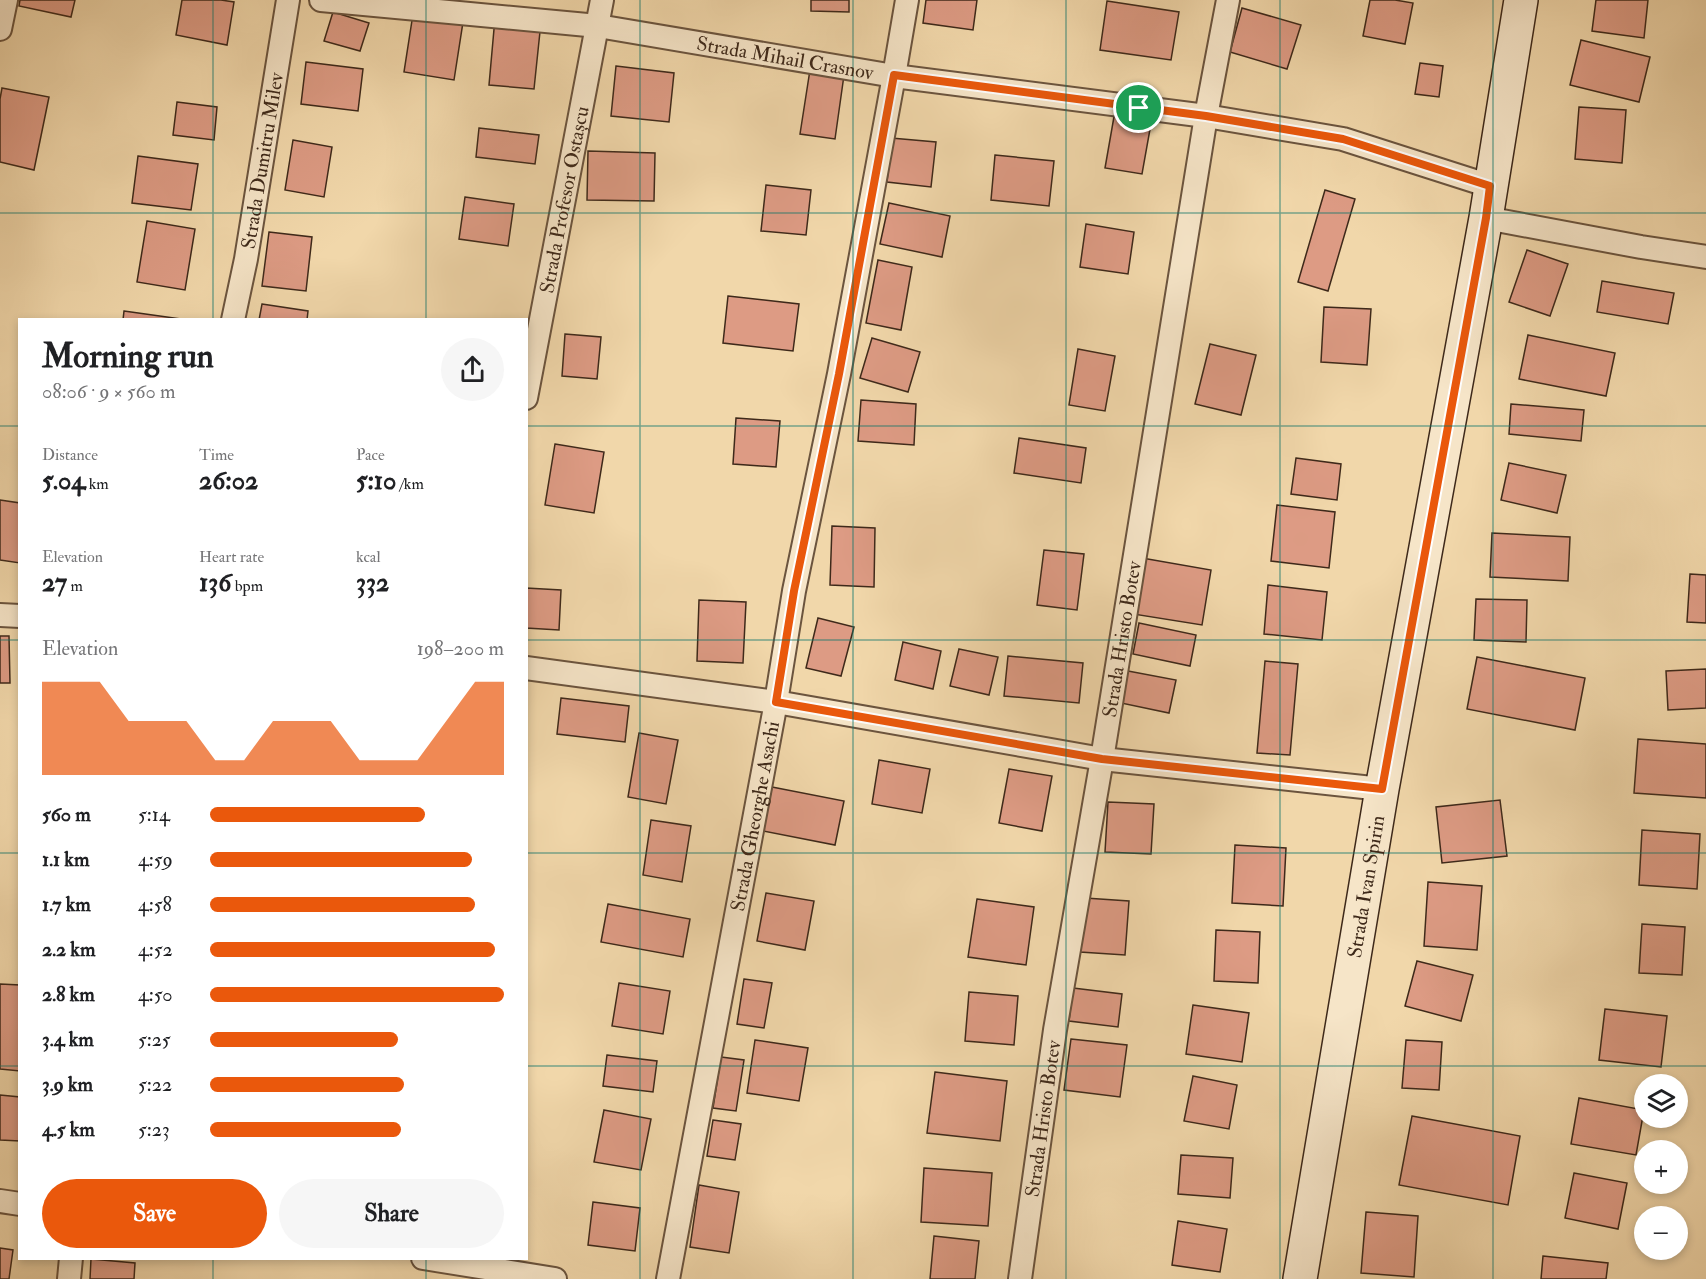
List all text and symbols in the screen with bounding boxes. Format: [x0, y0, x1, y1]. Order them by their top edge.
street label: Strada Mihail Crasnov [695, 31, 876, 85]
street label: Strada Dumitru Milev [236, 70, 289, 251]
pin [1113, 82, 1164, 133]
icon: arrive [1122, 91, 1155, 124]
street label: Strada Profesor Ostașcu [534, 104, 594, 295]
text: Morning run [42, 336, 214, 377]
button: share [441, 338, 504, 401]
text: 08:06 · 9 × 560 m [42, 379, 176, 404]
text: Distance [42, 445, 98, 465]
text: Time [199, 445, 234, 465]
text: Pace [356, 445, 385, 465]
text: 5.04 [42, 465, 85, 497]
text: 26:02 [199, 465, 258, 497]
text: 5:10 [356, 465, 396, 497]
text: km [85, 474, 109, 494]
text: /km [396, 474, 424, 494]
text: Elevation [42, 547, 103, 567]
text: Heart rate [199, 547, 264, 567]
text: kcal [356, 547, 381, 567]
street label: Strada Hristo Botev [1097, 559, 1147, 719]
text: 27 [42, 567, 67, 599]
text: 136 [199, 567, 231, 599]
text: 332 [356, 567, 389, 599]
text: m [67, 576, 83, 596]
text: bpm [231, 576, 263, 596]
text: Elevation [42, 636, 118, 661]
text: 198–200 m [417, 636, 504, 661]
street label: Strada Gheorghe Asachi [725, 719, 785, 913]
text: 560 m [42, 802, 91, 827]
text: 5:14 [138, 802, 170, 827]
street label: Strada Ivan Spirin [1342, 813, 1390, 960]
text: 1.1 km [42, 847, 89, 872]
text: 4:59 [138, 847, 173, 872]
text: 1.7 km [42, 892, 91, 917]
text: 4:58 [138, 892, 172, 917]
text: 2.2 km [42, 937, 95, 962]
text: 4:52 [138, 937, 173, 962]
text: 2.8 km [42, 982, 95, 1007]
text: 4:50 [138, 982, 173, 1007]
text: 3.4 km [42, 1027, 94, 1052]
text: 5:25 [138, 1027, 171, 1052]
street label: Strada Hristo Botev [1020, 1038, 1066, 1199]
text: 3.9 km [42, 1072, 93, 1097]
text: 5:22 [138, 1072, 172, 1097]
map controls [1634, 1074, 1688, 1260]
button: layers [1634, 1074, 1688, 1128]
text: 4.5 km [42, 1117, 95, 1142]
text: 5:23 [138, 1117, 170, 1142]
button: + [1634, 1140, 1688, 1194]
button: Save [42, 1179, 267, 1248]
button: Share [279, 1179, 504, 1248]
button: − [1634, 1206, 1688, 1260]

